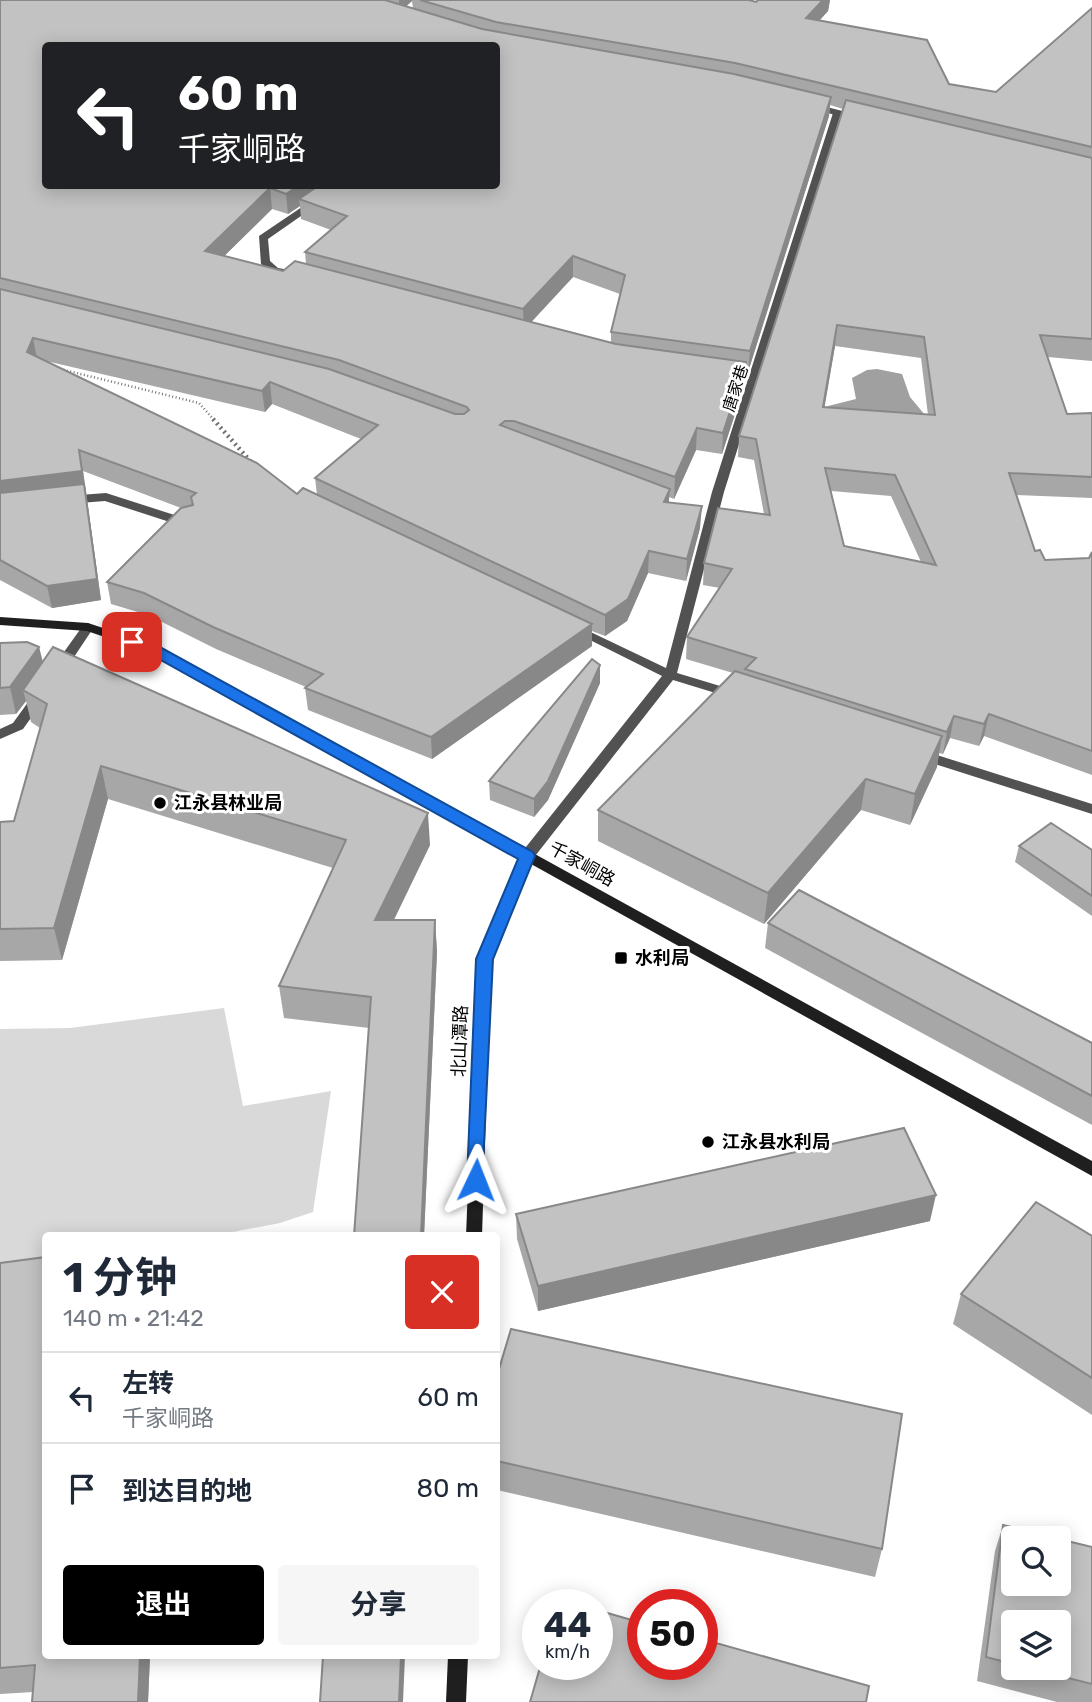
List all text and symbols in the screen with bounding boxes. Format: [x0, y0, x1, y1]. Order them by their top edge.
text: 60 m [178, 64, 299, 122]
icon: left [63, 70, 154, 161]
text: 千家峒路 [178, 130, 306, 168]
street label: 唐家巷 [719, 362, 752, 414]
pin [102, 612, 162, 672]
icon: arrive [113, 623, 151, 661]
place label: 江永县林业局 [174, 792, 282, 814]
marker: 江永县林业局 [152, 795, 168, 811]
street label: 千家峒路 [545, 837, 619, 891]
place label: 水利局 [635, 947, 689, 969]
marker: 水利局 [613, 950, 629, 966]
street label: 北山潭路 [448, 1005, 472, 1077]
place label: 江永县水利局 [722, 1131, 830, 1153]
marker: 江永县水利局 [700, 1134, 716, 1150]
position arrow [439, 1143, 513, 1217]
text: 1 分钟 [63, 1253, 177, 1303]
button: close [405, 1255, 479, 1329]
text: 140 m · 21:42 [63, 1304, 204, 1332]
text: 左转 [122, 1368, 174, 1399]
icon: left [63, 1379, 101, 1417]
text: 60 m [417, 1382, 479, 1413]
text: 千家峒路 [122, 1404, 214, 1432]
icon: arrive [63, 1470, 101, 1508]
text: 80 m [416, 1473, 479, 1504]
text: 到达目的地 [122, 1476, 252, 1507]
map controls [1001, 1526, 1071, 1680]
button: search [1001, 1526, 1071, 1596]
button: 退出 [63, 1565, 264, 1645]
button: 分享 [278, 1565, 479, 1645]
speed limit sign: 50 [627, 1589, 718, 1680]
text: 44 [544, 1604, 591, 1646]
button: layers [1001, 1610, 1071, 1680]
text: km/h [545, 1641, 590, 1663]

